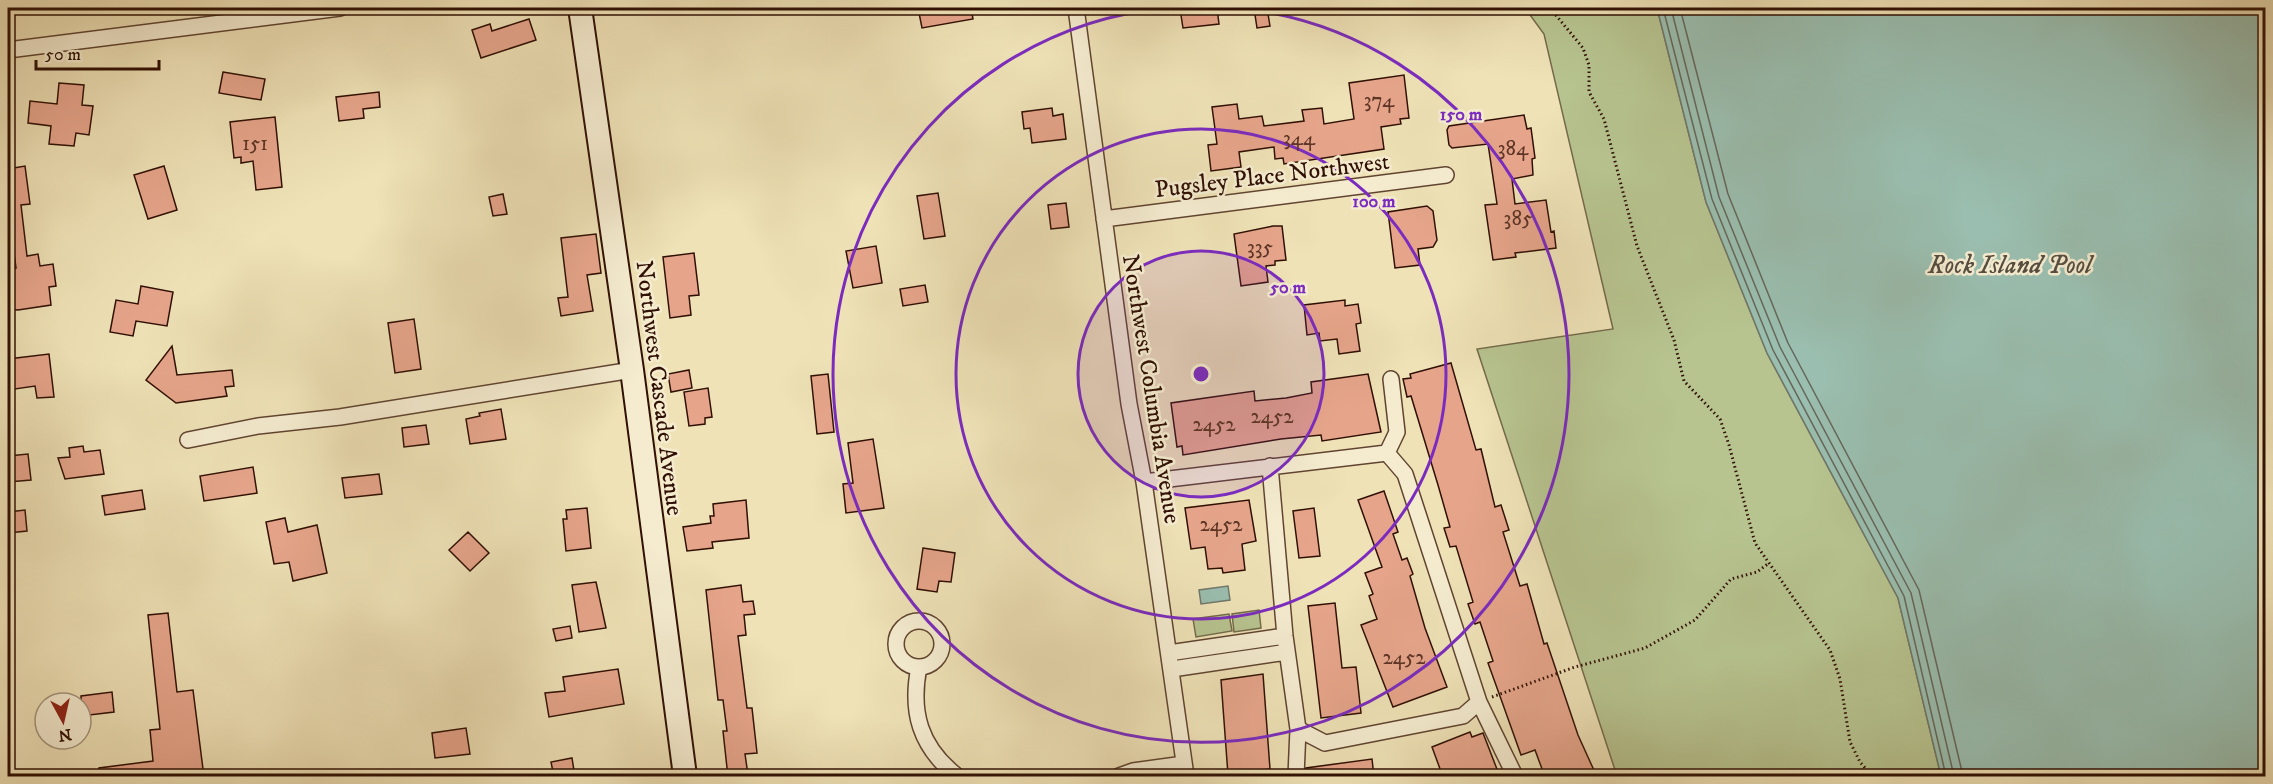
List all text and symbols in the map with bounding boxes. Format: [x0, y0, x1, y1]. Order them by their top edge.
scale bar [36, 33, 159, 71]
text: 50 m [45, 44, 81, 66]
house number: 374 [1364, 88, 1395, 114]
text: 150 m [1440, 104, 1483, 126]
house number: 344 [1283, 126, 1316, 152]
house number: 151 [242, 131, 268, 157]
house number: 384 [1498, 136, 1529, 162]
street label: Pugsley Place Northwest [1153, 147, 1392, 205]
text: 100 m [1352, 191, 1396, 213]
house number: 385 [1504, 206, 1532, 232]
house number: 335 [1247, 235, 1273, 261]
water label: Rock Island Pool [1927, 249, 2095, 282]
street label: Northwest Columbia Avenue [1115, 252, 1187, 526]
street label: Northwest Cascade Avenue [628, 259, 690, 518]
text: 50 m [1269, 277, 1306, 299]
centre of rings [1191, 364, 1211, 384]
house number: 2452 [1250, 404, 1294, 430]
house number: 2452 [1192, 412, 1236, 438]
house number: 2452 [1199, 512, 1243, 538]
house number: 2452 [1382, 645, 1426, 671]
north arrow [33, 691, 93, 751]
text: N [57, 724, 73, 746]

